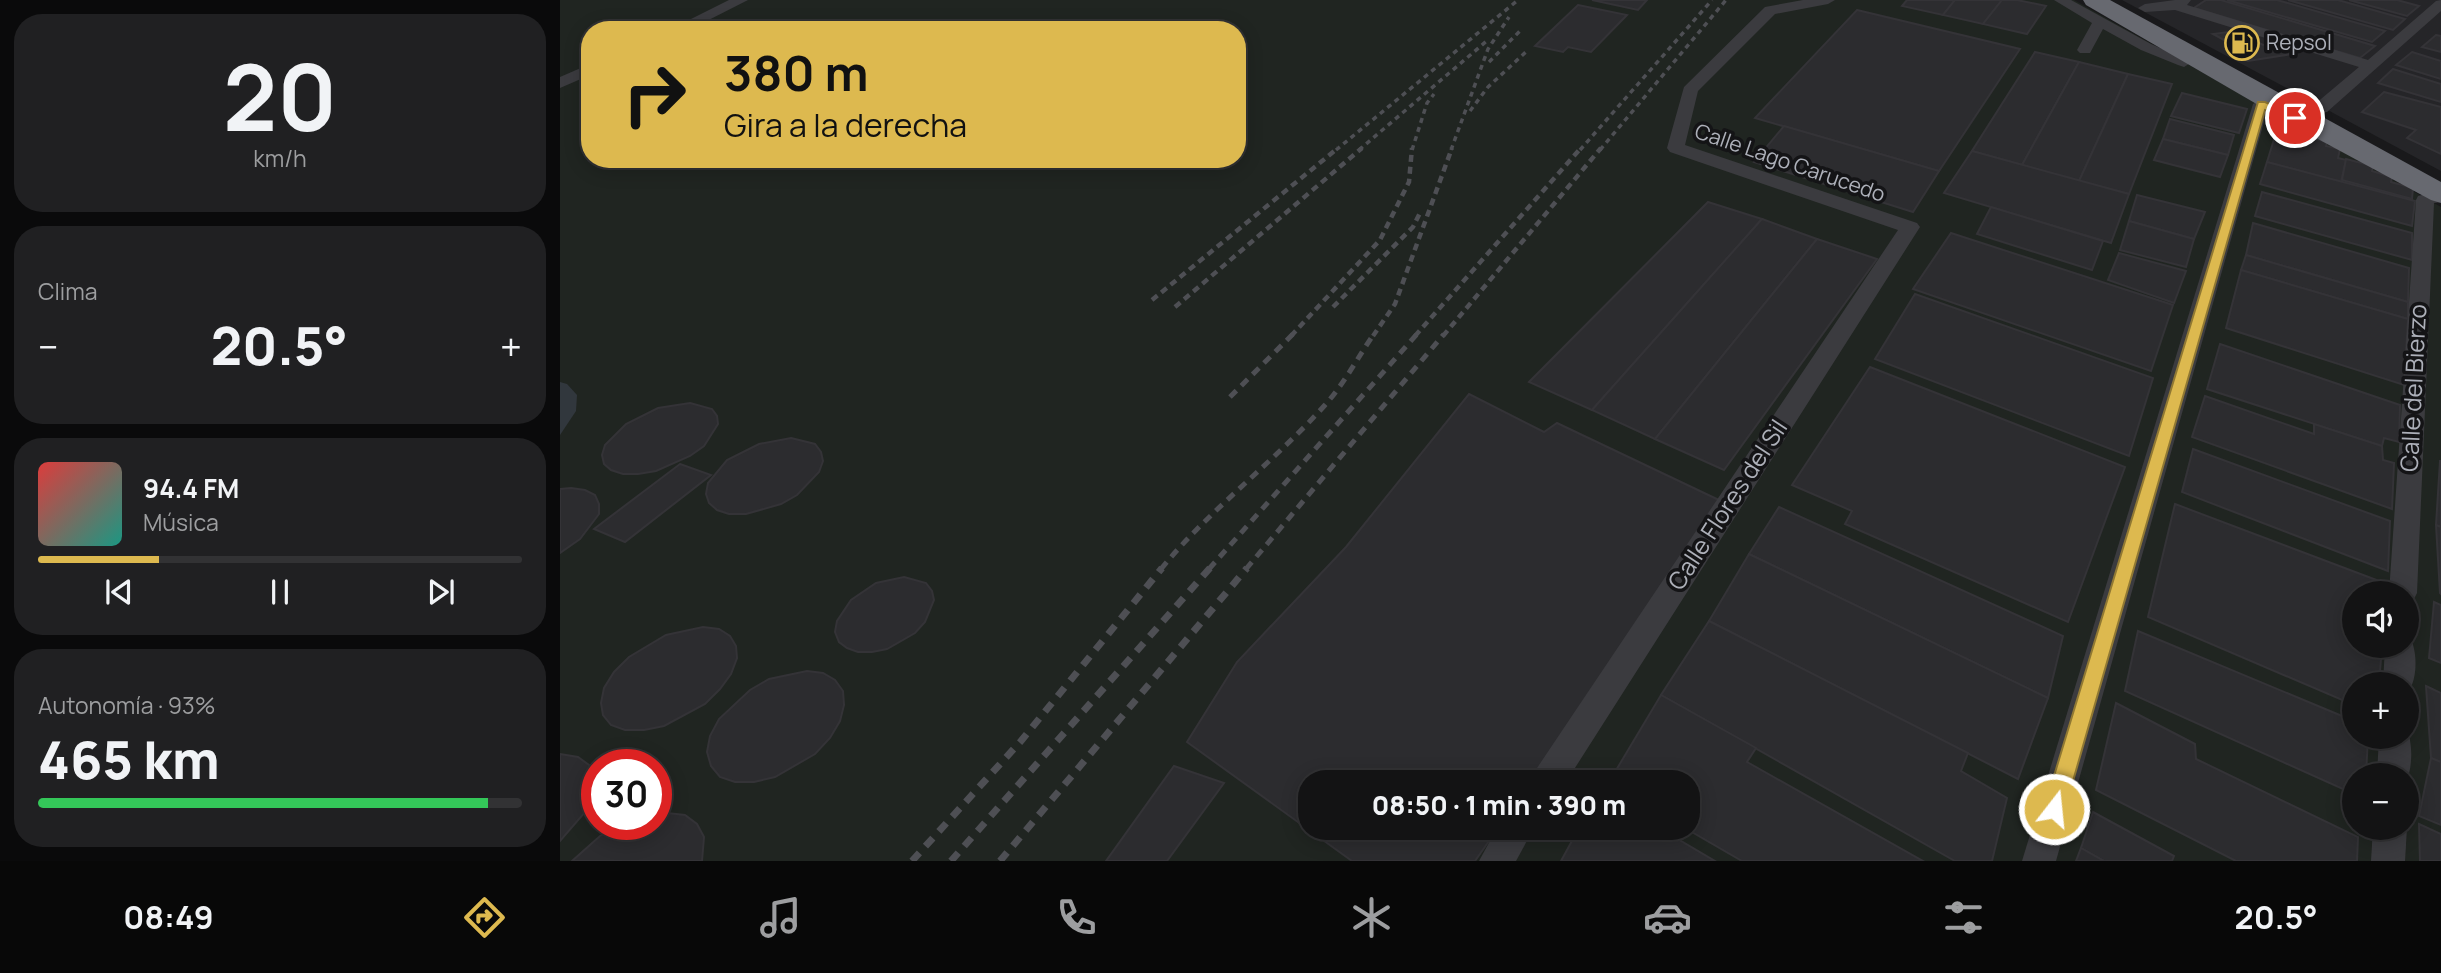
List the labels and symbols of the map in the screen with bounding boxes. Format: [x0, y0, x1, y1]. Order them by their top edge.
fuel station icon: Repsol [2223, 24, 2261, 62]
place label: Repsol [2266, 28, 2332, 56]
pin [2265, 88, 2325, 148]
street label: Calle Lago Carucedo [1691, 116, 1889, 208]
street label: Calle del Bierzo [2392, 303, 2433, 473]
street label: Calle Flores del Sil [1659, 413, 1794, 596]
speed limit sign: 30 [581, 749, 672, 840]
position arrow [2017, 772, 2091, 846]

